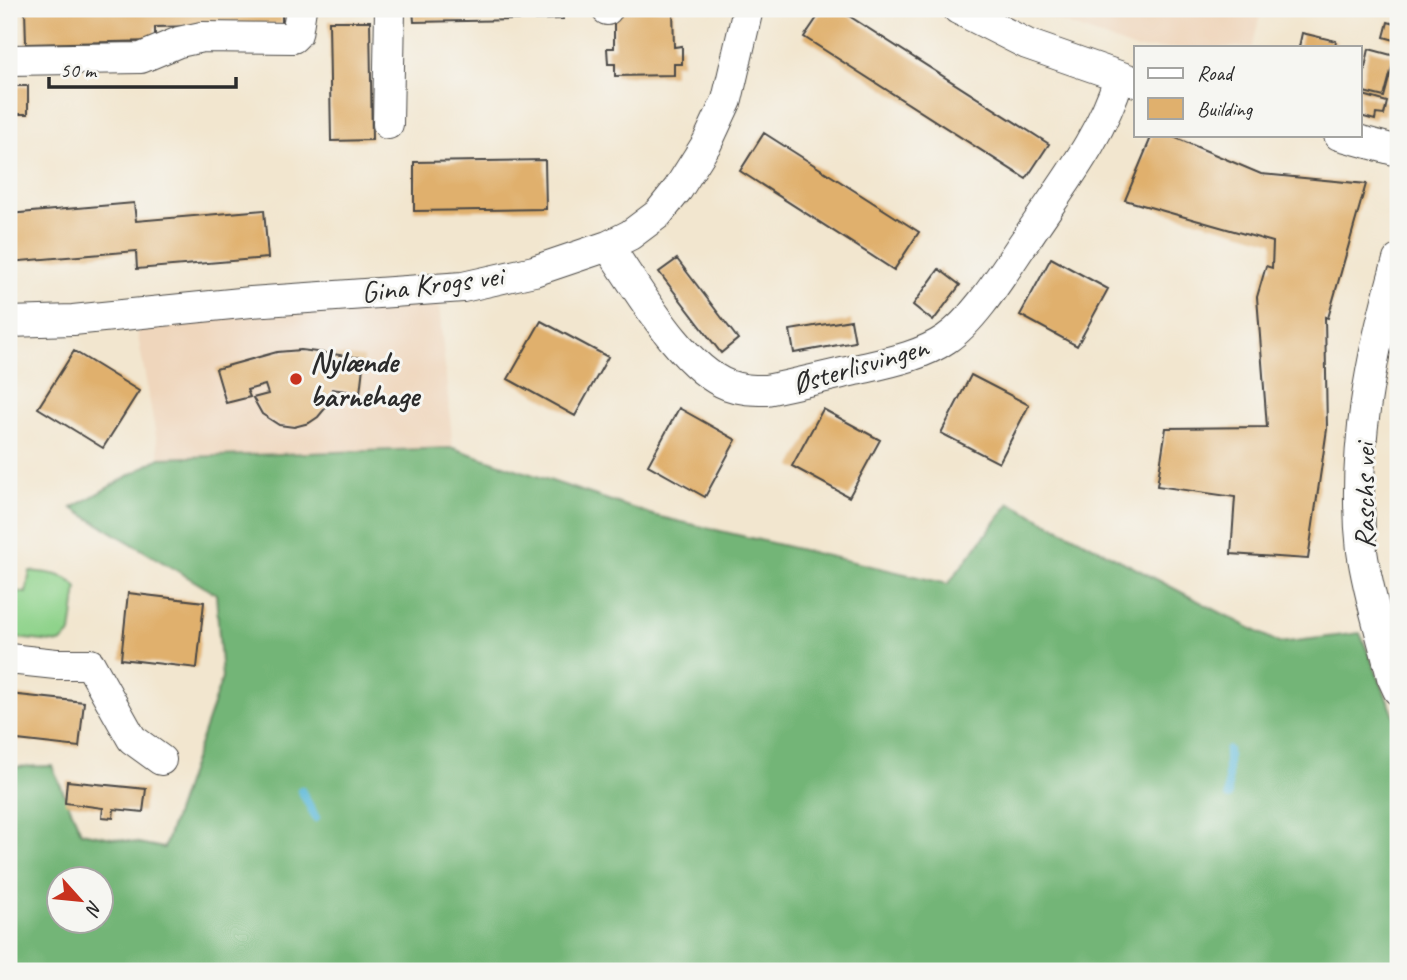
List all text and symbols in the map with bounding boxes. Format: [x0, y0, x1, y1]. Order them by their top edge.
scale bar [49, 46, 236, 90]
legend [1134, 46, 1362, 136]
text: 50 m [60, 57, 98, 83]
text: Road [1197, 60, 1236, 86]
text: Building [1197, 96, 1254, 122]
street label: Gina Krogs vei [359, 256, 508, 312]
street label: Østerlisvingen [788, 327, 934, 402]
place label: Nylænde barnehage [310, 343, 422, 415]
marker: Nylænde barnehage [288, 371, 304, 387]
street label: Raschs vei [1345, 440, 1383, 549]
north arrow [46, 864, 116, 934]
text: N [79, 897, 108, 921]

